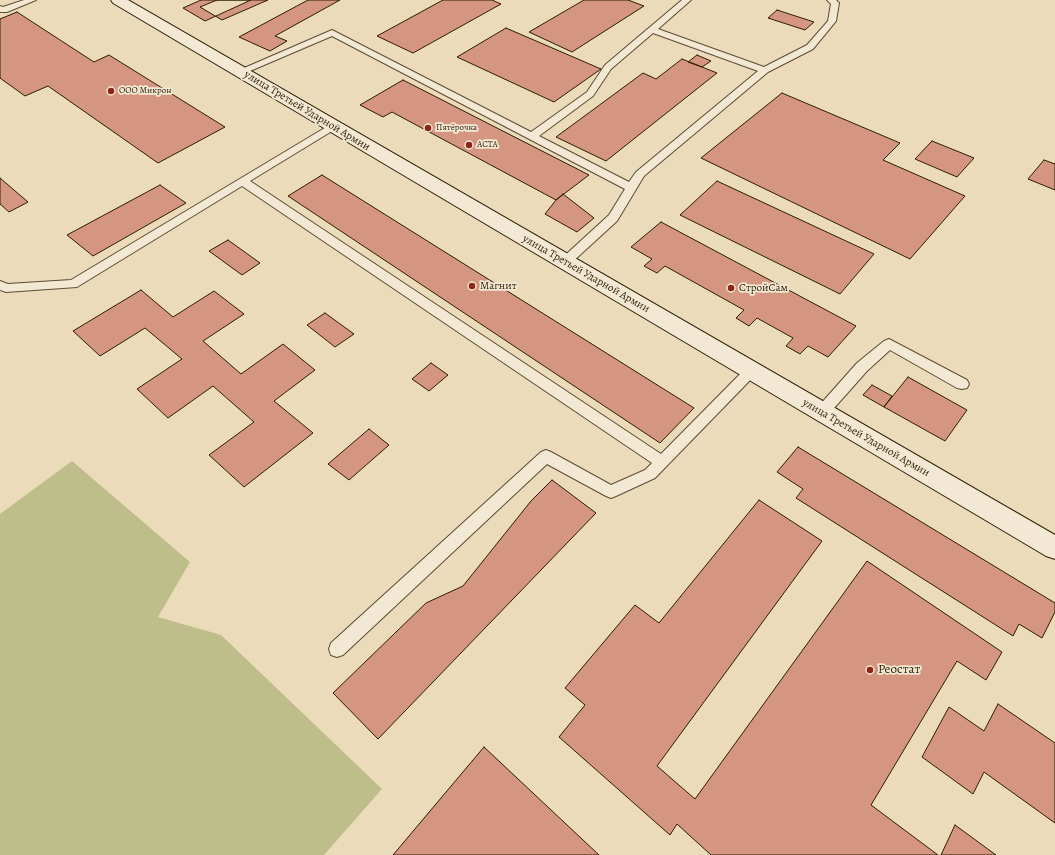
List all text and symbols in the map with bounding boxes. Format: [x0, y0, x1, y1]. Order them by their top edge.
street label: улица Третьей Ударной Армии [242, 68, 372, 154]
marker: ООО Микрон [106, 86, 116, 96]
place label: ООО Микрон [119, 86, 171, 96]
marker: Пятёрочка [423, 123, 433, 133]
place label: Пятёрочка [436, 123, 477, 133]
marker: АСТА [464, 140, 474, 150]
place label: АСТА [477, 140, 498, 150]
street label: улица Третьей Ударной Армии [520, 232, 652, 316]
place label: Магнит [480, 279, 517, 293]
marker: Магнит [467, 281, 477, 291]
place label: СтройСам [739, 281, 788, 295]
marker: СтройСам [726, 283, 736, 293]
street label: улица Третьей Ударной Армии [800, 396, 932, 480]
place label: Реостат [878, 662, 920, 678]
marker: Реостат [865, 665, 875, 675]

